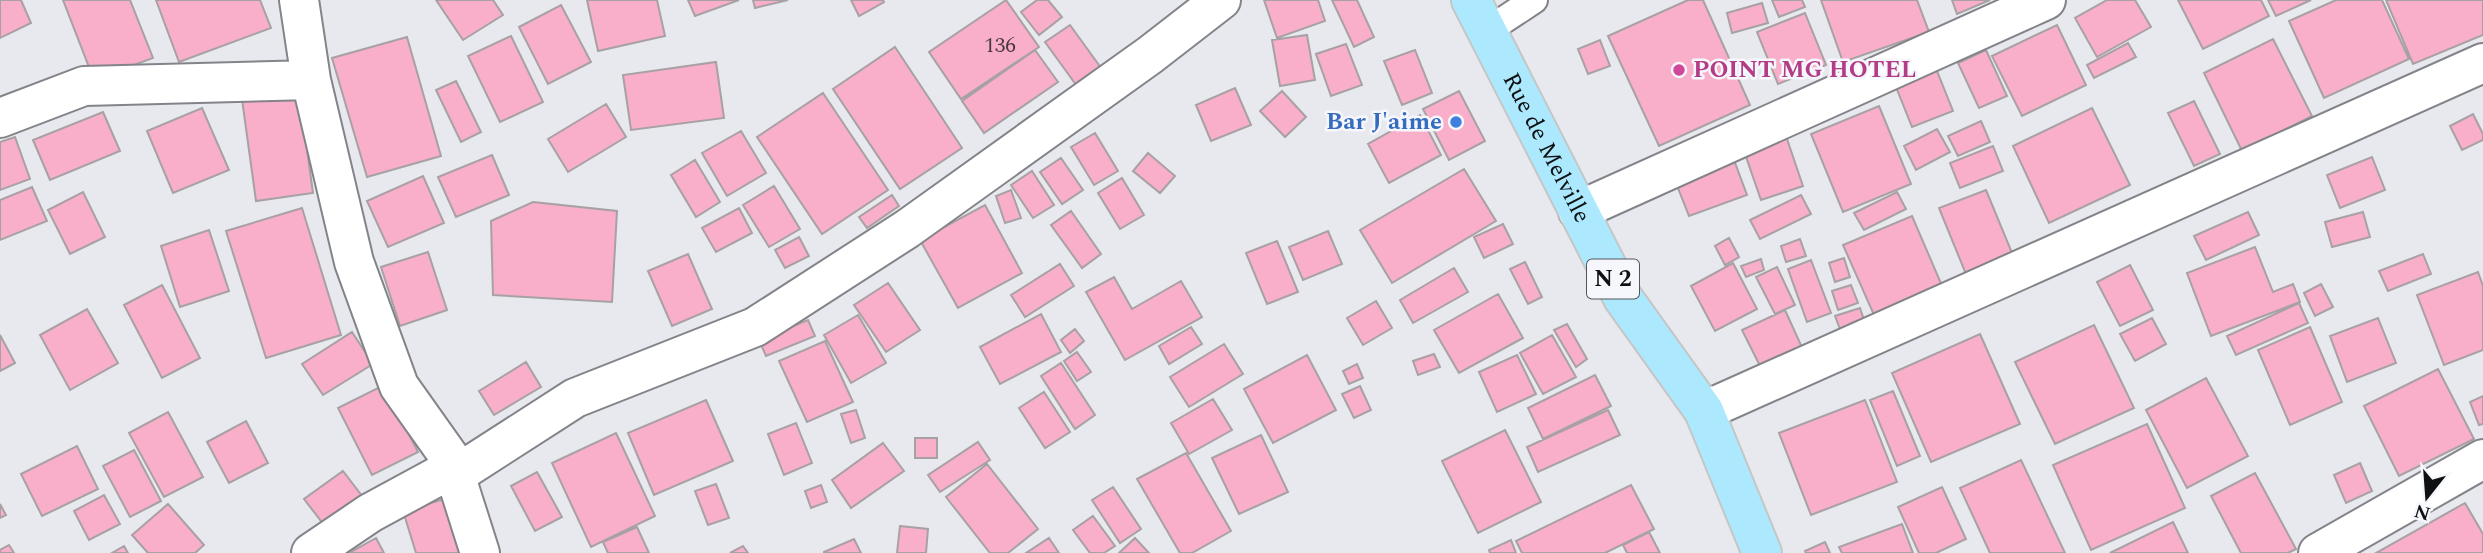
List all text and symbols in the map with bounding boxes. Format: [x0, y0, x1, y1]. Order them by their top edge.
house number: 136 [984, 30, 1016, 62]
place label: POINT MG HOTEL [1693, 52, 1916, 88]
marker: POINT MG HOTEL [1671, 62, 1687, 78]
street label: Rue de Melville [1493, 66, 1600, 229]
place label: Bar J'aime [1326, 104, 1442, 140]
marker: Bar J'aime [1448, 114, 1464, 130]
road number: N 2 [1587, 260, 1639, 298]
north arrow [2392, 462, 2462, 532]
text: N [2411, 496, 2434, 528]

